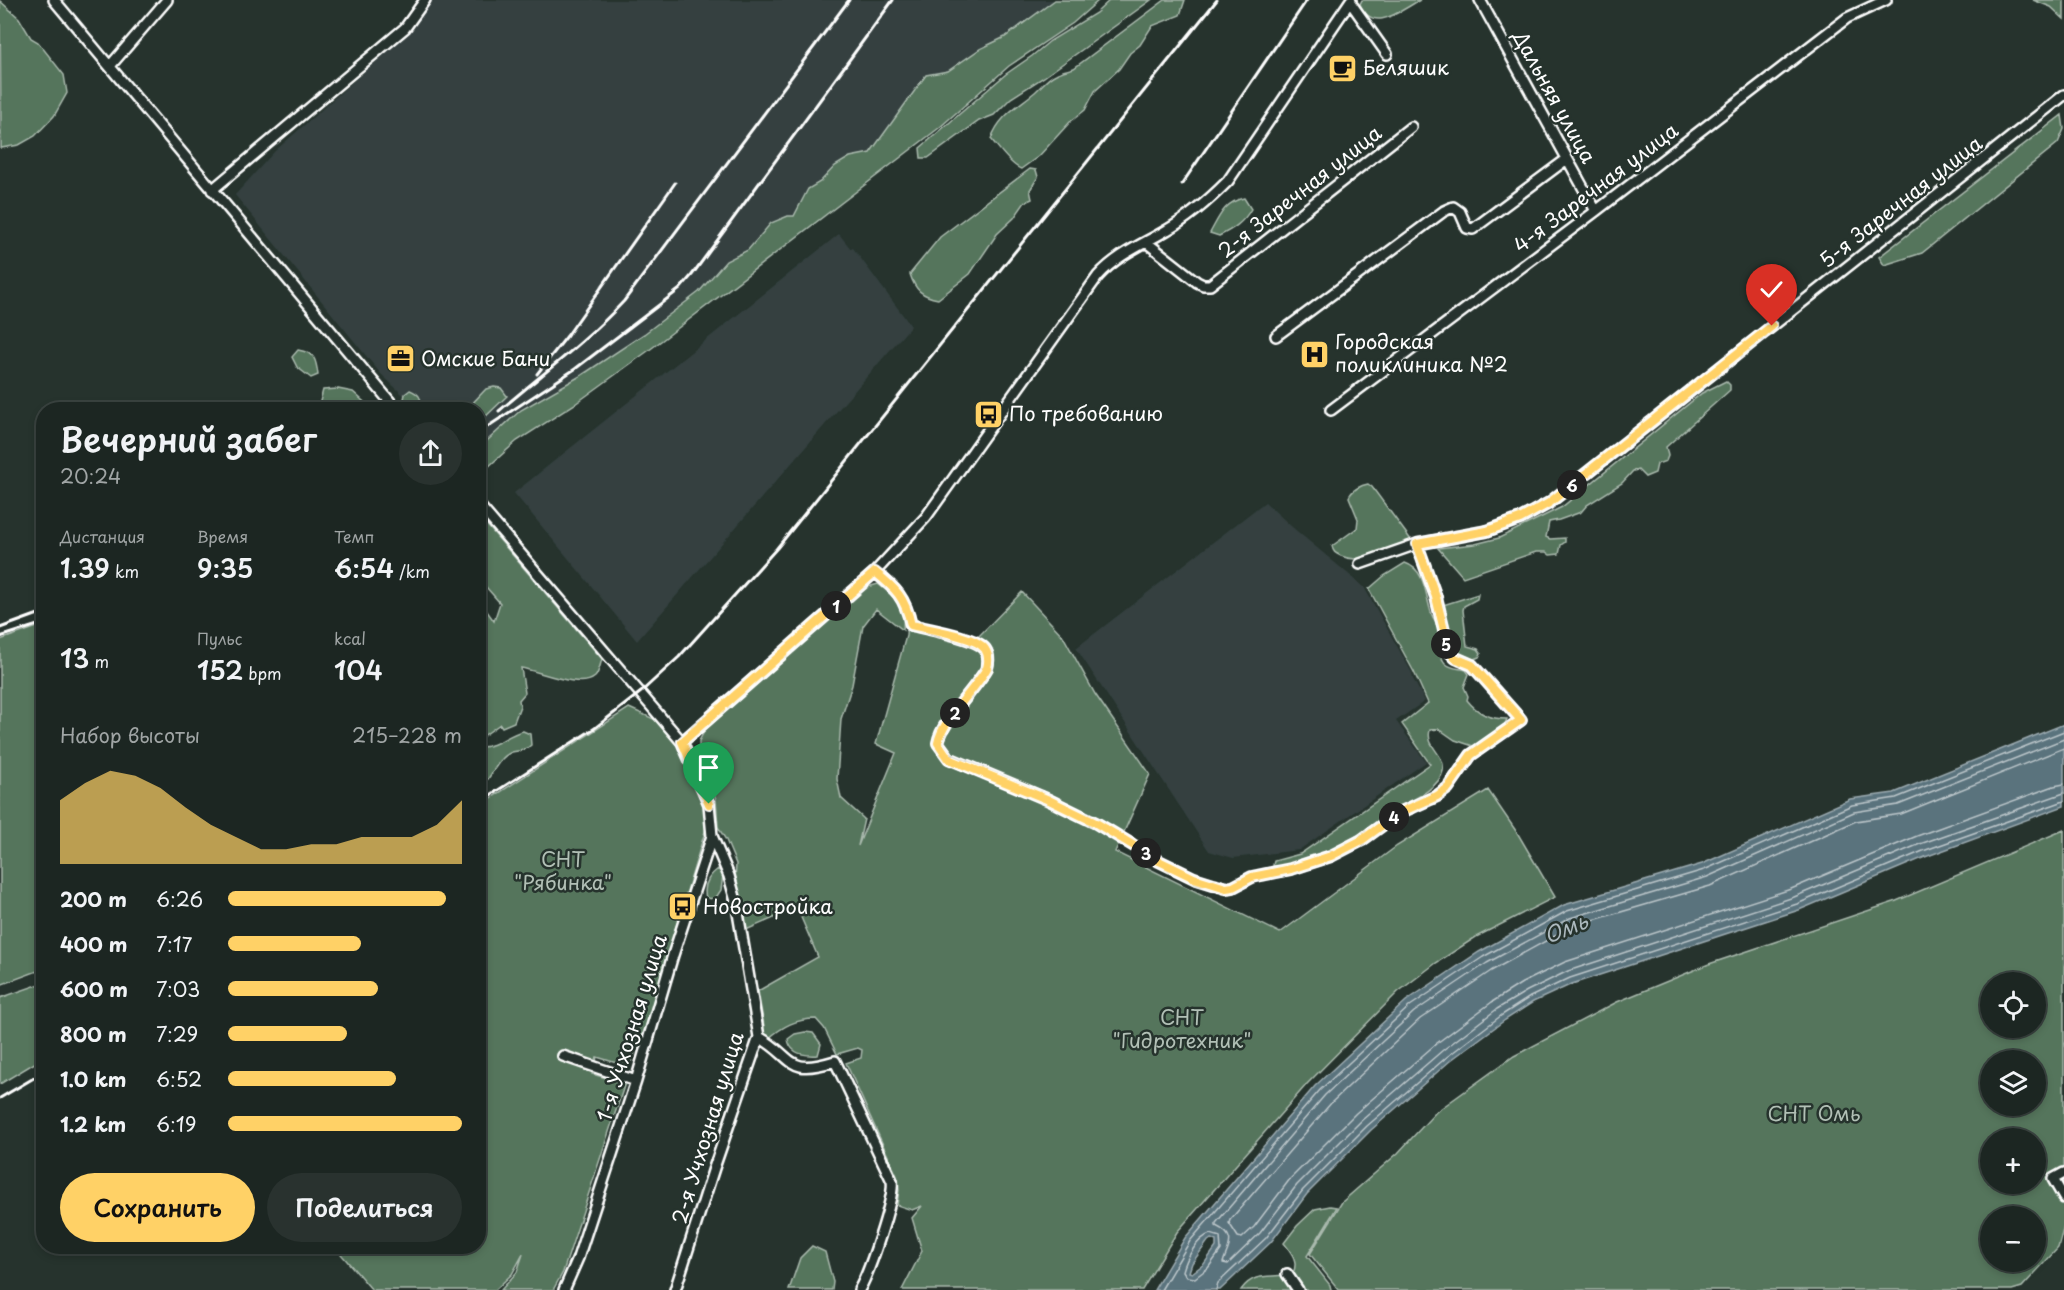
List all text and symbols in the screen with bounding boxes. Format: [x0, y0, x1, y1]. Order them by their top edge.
street label: Дальняя улица [1505, 24, 1604, 169]
cafe icon: Беляшик [1326, 52, 1358, 84]
place label: Беляшик [1363, 52, 1449, 82]
street label: 4-я Заречная улица [1507, 115, 1684, 259]
street label: 2-я Заречная улица [1211, 117, 1388, 265]
street label: 5-я Заречная улица [1813, 128, 1988, 274]
pin [1746, 264, 1797, 326]
icon: check [1755, 273, 1788, 306]
place label: Городская поликлиника №2 [1335, 326, 1508, 379]
hospital icon: Городская поликлиника №2 [1298, 338, 1330, 370]
office icon: Омские Бани [384, 343, 416, 375]
place label: Омские Бани [421, 343, 551, 373]
bus stop icon: По требованию [972, 398, 1004, 430]
place label: По требованию [1009, 398, 1163, 428]
text: Вечерний забег [60, 413, 317, 463]
button: share [399, 422, 462, 485]
text: 20:24 [60, 461, 121, 491]
pin: 6 [1557, 470, 1587, 500]
text: 6 [1566, 473, 1578, 497]
text: Дистанция [60, 524, 145, 548]
text: Время [197, 524, 248, 548]
text: Темп [334, 524, 374, 548]
text: 1.39 [60, 548, 110, 587]
text: 9:35 [197, 548, 253, 587]
text: 6:54 [334, 548, 394, 587]
text: km [110, 559, 139, 583]
text: /km [394, 559, 430, 583]
pin: 1 [821, 591, 851, 621]
text: 1 [832, 594, 840, 618]
text: Пульс [197, 626, 242, 650]
text: kcal [334, 626, 366, 650]
pin: 5 [1431, 629, 1461, 659]
text: 5 [1441, 632, 1451, 656]
text: 13 [60, 638, 89, 677]
text: m [89, 649, 109, 673]
text: 152 [197, 650, 243, 689]
text: 104 [334, 650, 383, 689]
text: bpm [243, 661, 282, 685]
pin: 2 [940, 698, 970, 728]
text: 2 [949, 701, 961, 725]
text: Набор высоты [60, 720, 200, 750]
text: 215–228 m [352, 720, 462, 750]
pin [683, 742, 734, 804]
icon: arrive [692, 751, 725, 784]
pin: 4 [1379, 802, 1409, 832]
text: 4 [1389, 805, 1399, 829]
pin: 3 [1131, 838, 1161, 868]
text: 3 [1141, 841, 1151, 865]
park label: СНТ "Рябинка" [514, 844, 612, 897]
text: 200 m [60, 884, 127, 914]
text: 6:26 [156, 884, 203, 914]
bus stop icon: Новостройка [666, 891, 698, 923]
place label: Новостройка [703, 891, 833, 921]
water label: Омь [1538, 903, 1594, 950]
text: 400 m [60, 929, 128, 959]
text: 7:17 [156, 929, 192, 959]
street label: 1-я Учхозная улица [588, 930, 674, 1125]
map controls [1980, 972, 2046, 1272]
button: locate [1980, 972, 2046, 1038]
text: 600 m [60, 974, 128, 1004]
text: 7:03 [156, 974, 200, 1004]
park label: СНТ "Гидротехник" [1113, 1002, 1252, 1055]
text: 800 m [60, 1019, 127, 1049]
text: 7:29 [156, 1019, 198, 1049]
street label: 2-я Учхозная улица [664, 1028, 751, 1227]
button: layers [1980, 1050, 2046, 1116]
text: 1.0 km [60, 1064, 127, 1094]
text: 6:52 [156, 1064, 202, 1094]
park label: СНТ Омь [1768, 1098, 1861, 1128]
text: 1.2 km [60, 1109, 126, 1139]
text: 6:19 [156, 1109, 196, 1139]
button: + [1980, 1128, 2046, 1194]
button: Сохранить [60, 1173, 255, 1242]
button: Поделиться [267, 1173, 462, 1242]
button: − [1980, 1206, 2046, 1272]

